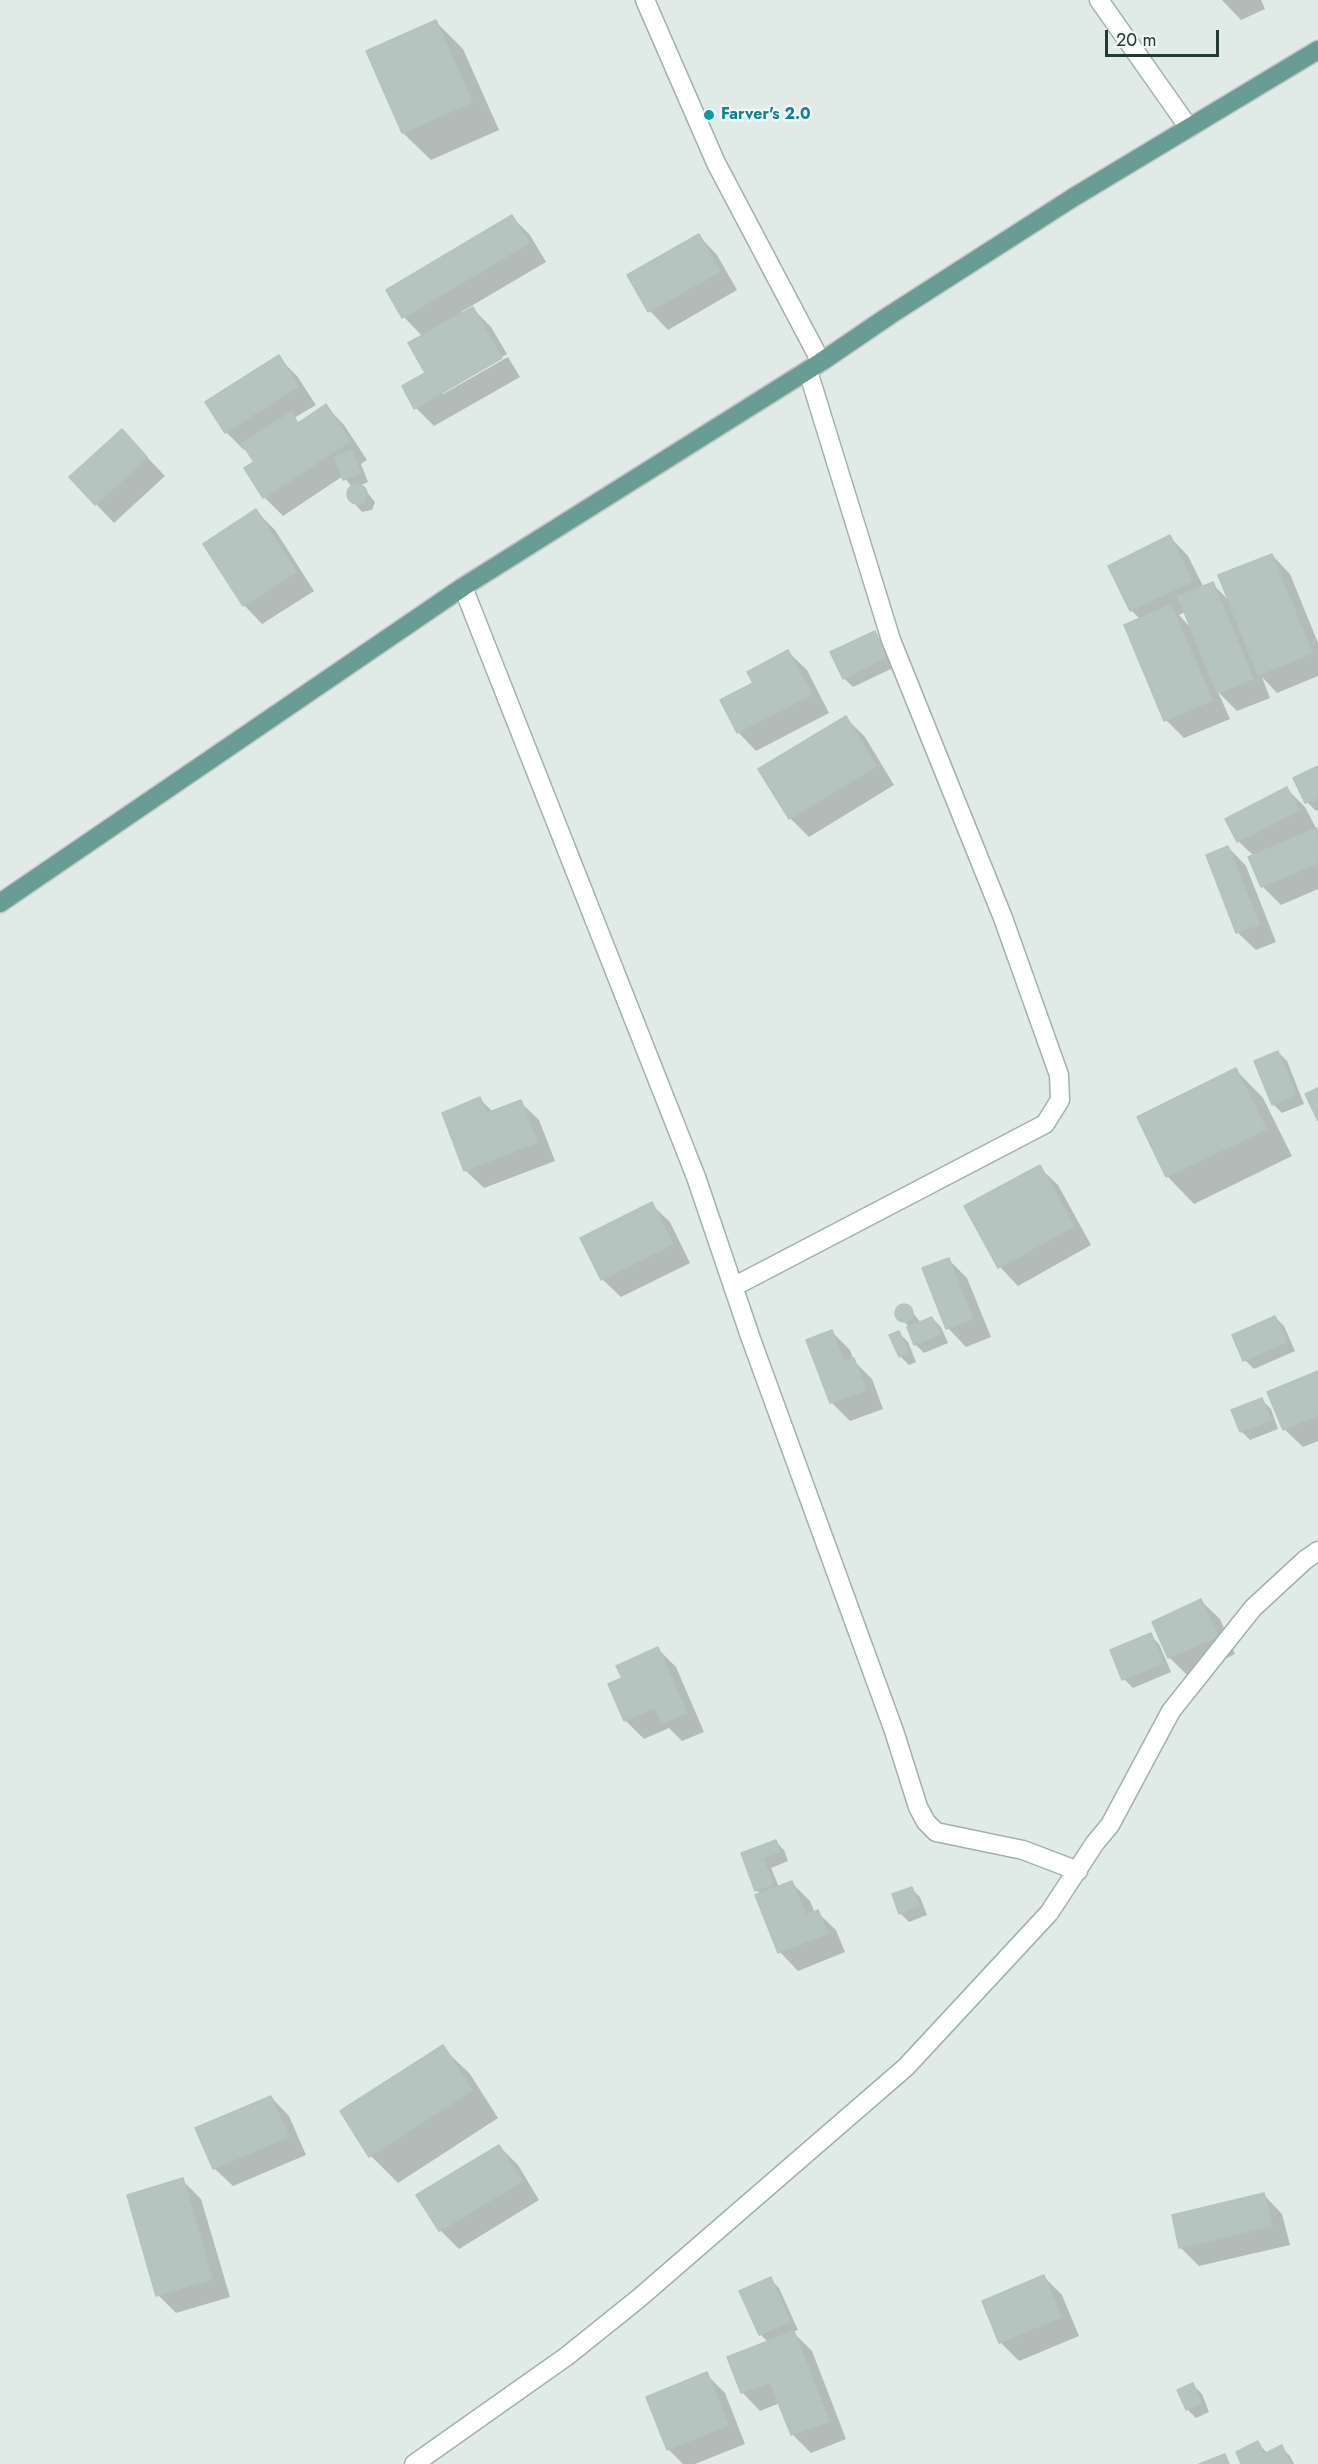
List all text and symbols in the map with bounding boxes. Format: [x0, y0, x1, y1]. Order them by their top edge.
scale bar [1108, 18, 1222, 56]
text: 20 m [1116, 27, 1156, 53]
place label: Farver's 2.0 [721, 105, 811, 125]
marker: Farver's 2.0 [702, 108, 716, 122]

